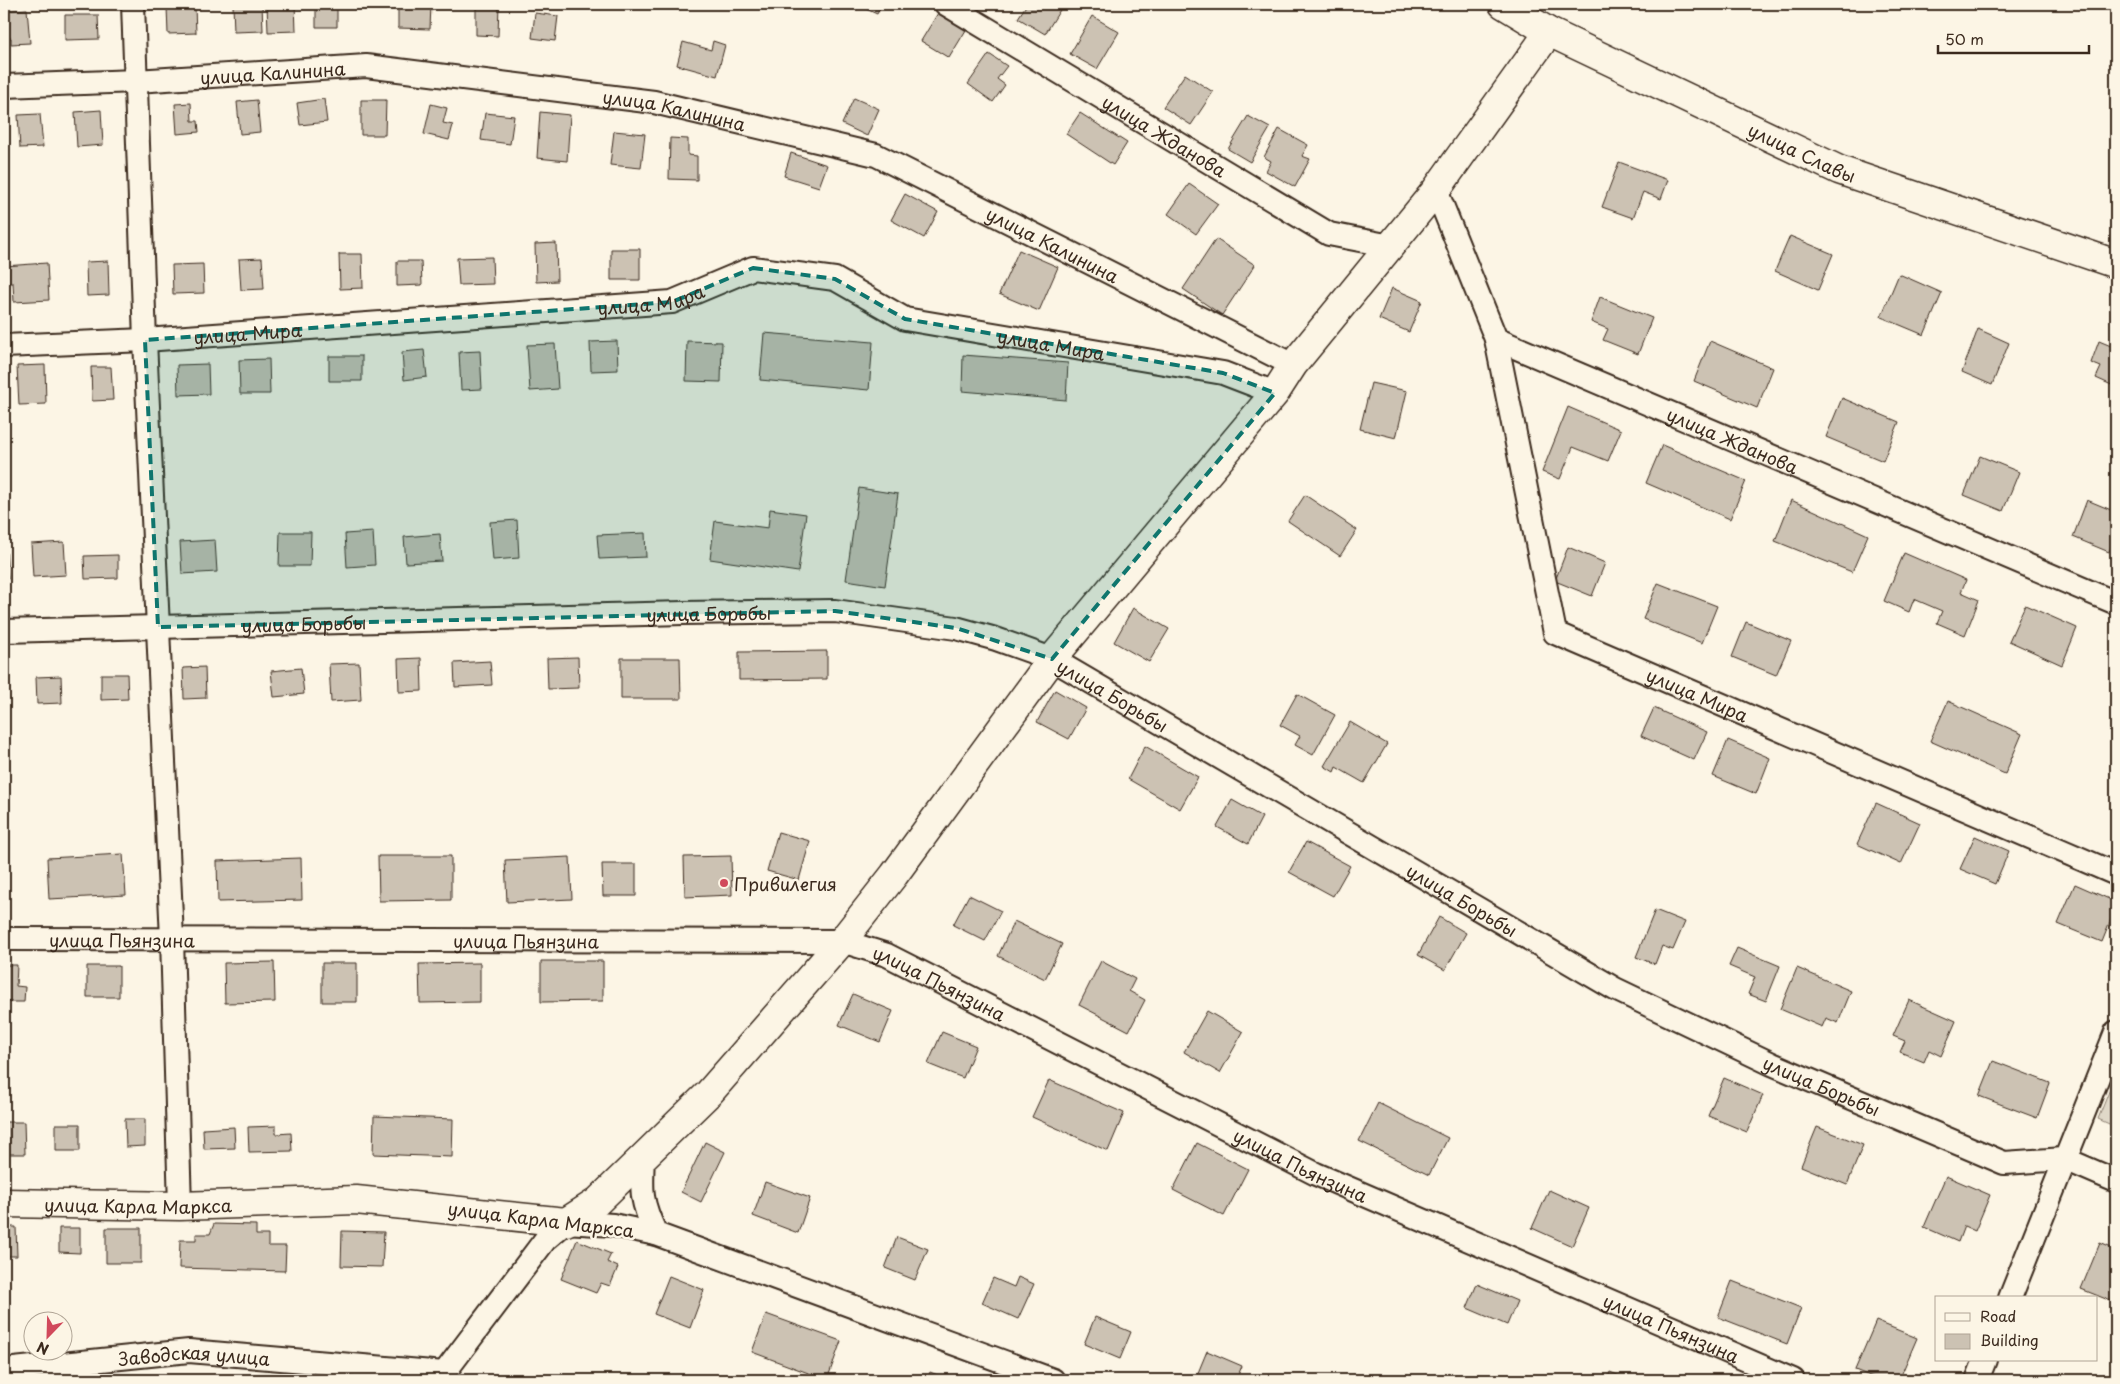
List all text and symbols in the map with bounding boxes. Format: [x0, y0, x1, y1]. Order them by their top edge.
scale bar [1938, 22, 2089, 54]
text: 50 m [1945, 27, 1984, 50]
street label: улица Калинина [199, 54, 347, 90]
street label: улица Калинина [601, 82, 749, 137]
street label: улица Жданова [1097, 87, 1233, 183]
street label: улица Славы [1744, 115, 1859, 188]
street label: улица Калинина [982, 199, 1124, 289]
street label: улица Мира [596, 276, 709, 321]
street label: улица Мира [193, 315, 303, 350]
street label: улица Мира [995, 321, 1108, 366]
street label: улица Жданова [1663, 400, 1804, 480]
street label: улица Борьбы [646, 598, 771, 627]
street label: улица Борьбы [241, 608, 367, 638]
street label: улица Борьбы [1052, 652, 1174, 738]
street label: улица Мира [1642, 660, 1753, 728]
street label: улица Борьбы [1402, 856, 1523, 943]
place label: Привилегия [734, 870, 837, 897]
marker: Привилегия [718, 877, 730, 889]
street label: улица Пьянзина [49, 926, 196, 953]
street label: улица Пьянзина [453, 927, 600, 954]
street label: улица Пьянзина [870, 938, 1011, 1027]
street label: улица Борьбы [1759, 1048, 1884, 1122]
street label: улица Пьянзина [1229, 1121, 1373, 1209]
street label: улица Карла Маркса [44, 1190, 233, 1220]
street label: улица Карла Маркса [446, 1194, 637, 1244]
street label: улица Пьянзина [1599, 1286, 1744, 1369]
legend [1935, 1296, 2098, 1362]
text: Road [1980, 1304, 2016, 1327]
north arrow [22, 1312, 72, 1362]
text: Building [1980, 1328, 2039, 1351]
text: N [34, 1337, 52, 1360]
street label: Заводская улица [117, 1337, 272, 1372]

